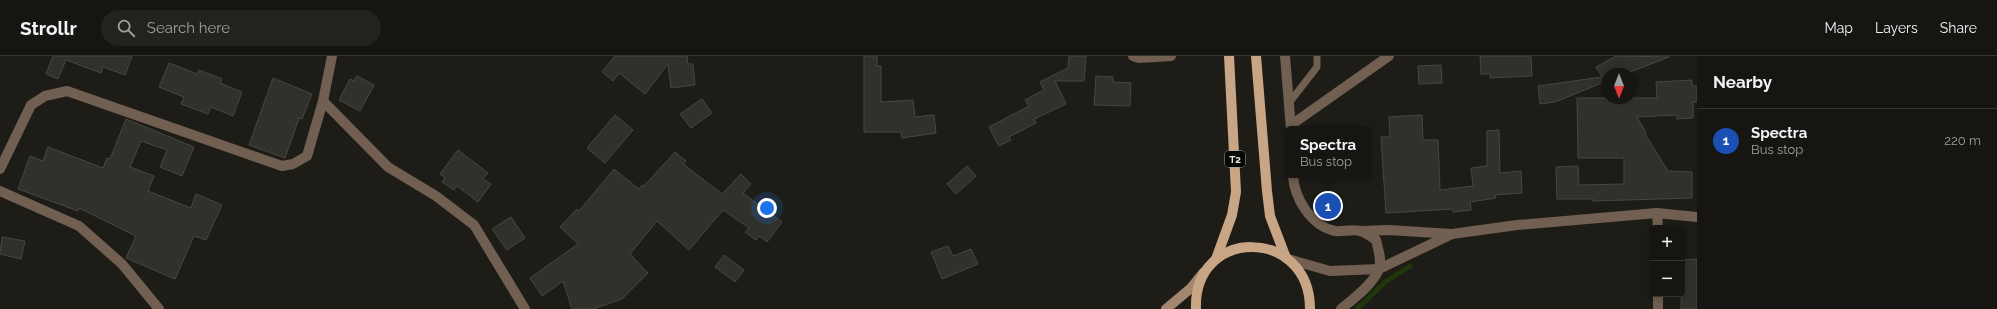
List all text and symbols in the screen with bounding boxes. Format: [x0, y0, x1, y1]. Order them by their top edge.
search box [101, 10, 381, 46]
text: Strollr [20, 17, 77, 39]
icon: search [115, 17, 137, 39]
text: Search here [147, 19, 230, 37]
text: Map [1825, 20, 1853, 36]
text: Layers [1875, 20, 1918, 36]
text: Share [1940, 20, 1977, 36]
north arrow [1601, 68, 1637, 104]
text: Nearby [1713, 72, 1772, 92]
text: Spectra [1751, 124, 1807, 142]
popup [1285, 126, 1371, 178]
text: 1 [1723, 133, 1729, 148]
text: 220 m [1944, 133, 1981, 148]
text: Spectra [1300, 136, 1356, 154]
text: Bus stop [1751, 142, 1803, 157]
road number: T2 [1225, 151, 1245, 167]
text: Bus stop [1300, 154, 1352, 169]
pin: 1 [1315, 191, 1341, 221]
your location [757, 198, 777, 218]
map controls [1649, 225, 1685, 297]
button: + [1649, 225, 1685, 261]
button: − [1649, 261, 1685, 297]

